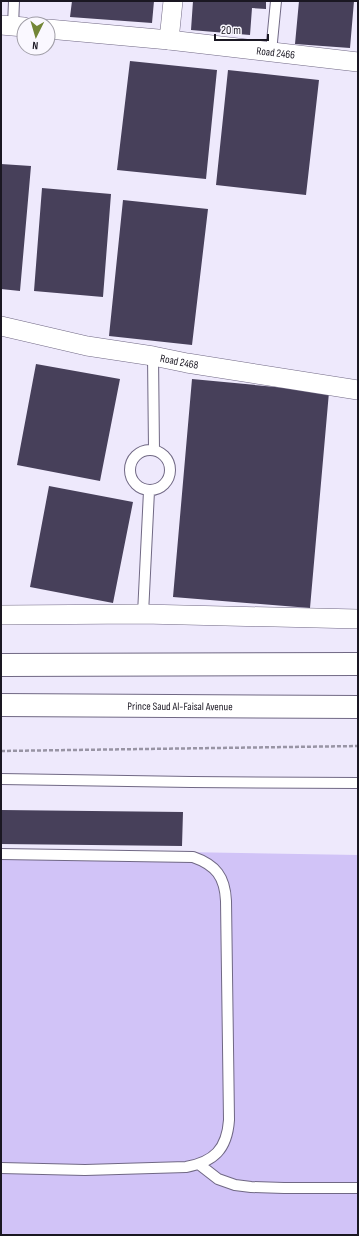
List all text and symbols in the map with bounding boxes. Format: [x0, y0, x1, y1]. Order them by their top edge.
north arrow [16, 16, 56, 56]
scale bar [215, 16, 268, 42]
text: 20 m [221, 23, 241, 38]
text: N [32, 39, 39, 52]
street label: Road 2466 [256, 44, 296, 61]
street label: Road 2468 [159, 351, 200, 371]
street label: Prince Saud Al-Faisal Avenue [127, 699, 233, 713]

